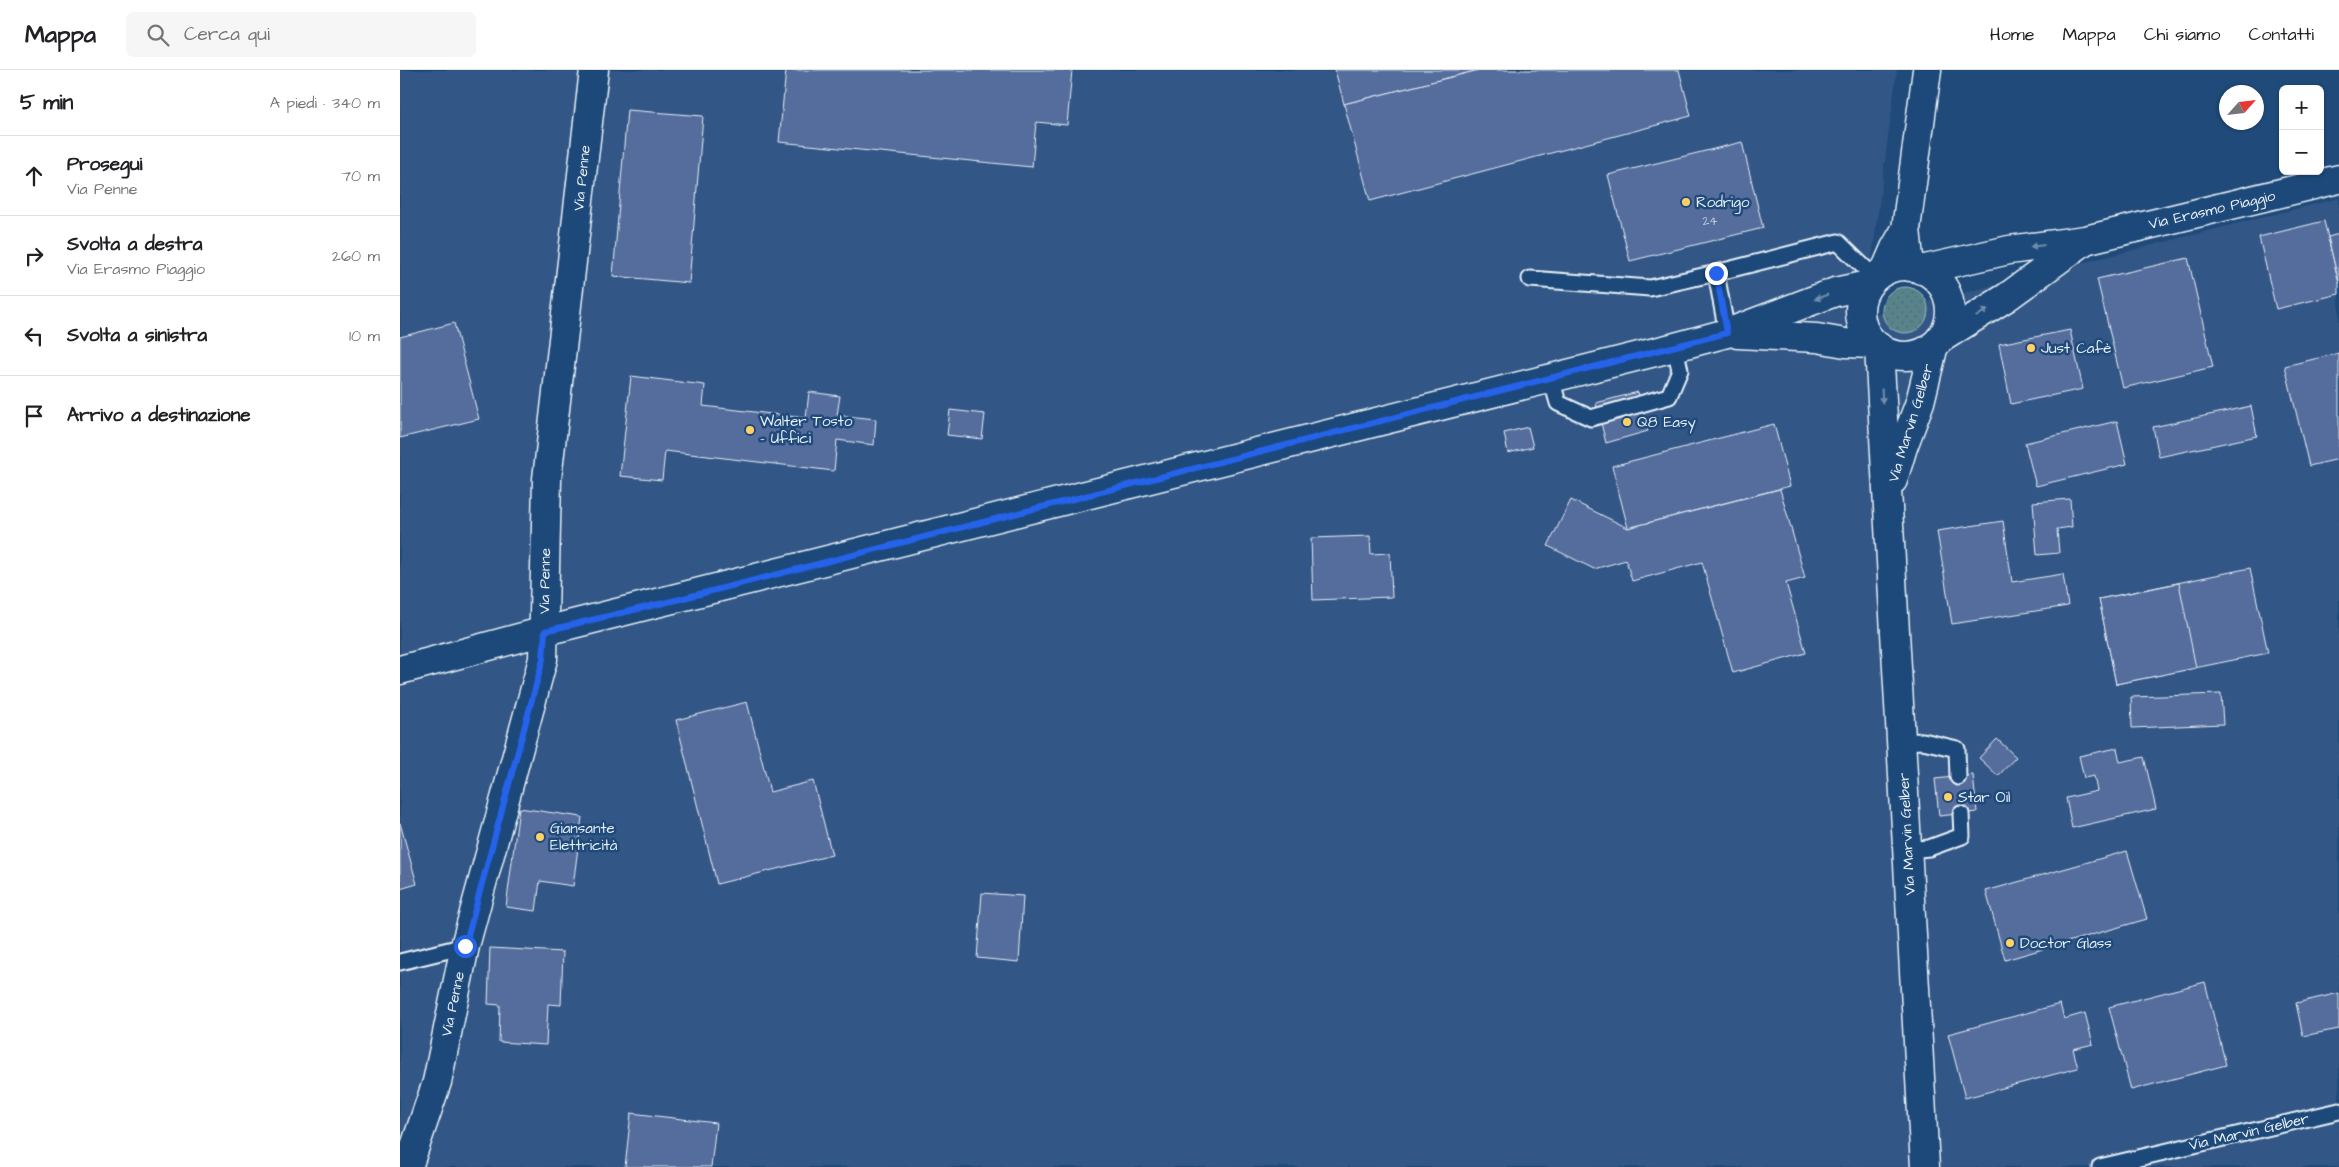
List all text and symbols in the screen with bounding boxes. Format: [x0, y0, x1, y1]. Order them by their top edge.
search box [126, 12, 476, 57]
text: Mappa [25, 18, 96, 52]
icon: search [144, 21, 172, 49]
text: Cerca qui [184, 21, 270, 48]
text: Home [1990, 22, 2035, 47]
text: Mappa [2063, 22, 2116, 47]
text: Chi siamo [2144, 22, 2220, 47]
text: Contatti [2248, 22, 2314, 47]
north arrow [2219, 85, 2264, 130]
map controls [2279, 85, 2324, 175]
button: + [2279, 85, 2324, 130]
text: 5 min [20, 88, 73, 117]
text: A piedi · 340 m [270, 92, 380, 114]
button: − [2279, 130, 2324, 175]
street label: Via Penne [568, 144, 596, 212]
text: Prosegui [67, 151, 142, 178]
icon: ahead [20, 162, 48, 190]
text: 70 m [341, 165, 380, 187]
text: Via Penne [67, 178, 138, 200]
street label: Via Erasmo Piaggio [2147, 185, 2278, 236]
place label: Rodrigo [1696, 192, 1750, 214]
marker: Rodrigo [1680, 196, 1692, 208]
house number: 24 [1702, 213, 1718, 230]
text: Svolta a destra [67, 231, 202, 258]
icon: right [20, 242, 48, 270]
one-way arrow [2029, 242, 2045, 250]
text: 260 m [332, 245, 380, 267]
text: Via Erasmo Piaggio [67, 258, 205, 280]
route end [1705, 262, 1728, 285]
one-way arrow [1813, 293, 1828, 301]
one-way arrow [1975, 308, 1988, 317]
icon: left [20, 322, 48, 350]
text: Svolta a sinistra [67, 322, 207, 349]
text: 10 m [349, 325, 380, 347]
place label: Just Cafè [2041, 338, 2111, 359]
marker: Just Cafè [2025, 342, 2037, 354]
street label: Via Marvin Gelber [1883, 361, 1939, 485]
one-way arrow [1878, 388, 1886, 404]
icon: arrive [20, 402, 48, 430]
text: Arrivo a destinazione [67, 402, 250, 429]
place label: Walter Tosto - Uffici [760, 411, 853, 449]
place label: Q8 Easy [1637, 412, 1696, 434]
marker: Q8 Easy [1621, 416, 1633, 428]
marker: Walter Tosto - Uffici [744, 424, 756, 436]
street label: Via Penne [534, 548, 556, 614]
street label: Via Marvin Gelber [1893, 772, 1921, 896]
place label: Star Oil [1958, 787, 2010, 808]
marker: Star Oil [1942, 791, 1954, 803]
place label: Giansante Elettricità [550, 818, 618, 856]
marker: Giansante Elettricità [534, 831, 546, 843]
place label: Doctor Glass [2020, 933, 2112, 954]
route start [454, 935, 477, 958]
marker: Doctor Glass [2004, 937, 2016, 949]
street label: Via Penne [436, 969, 470, 1039]
street label: Via Marvin Gelber [2187, 1108, 2311, 1156]

